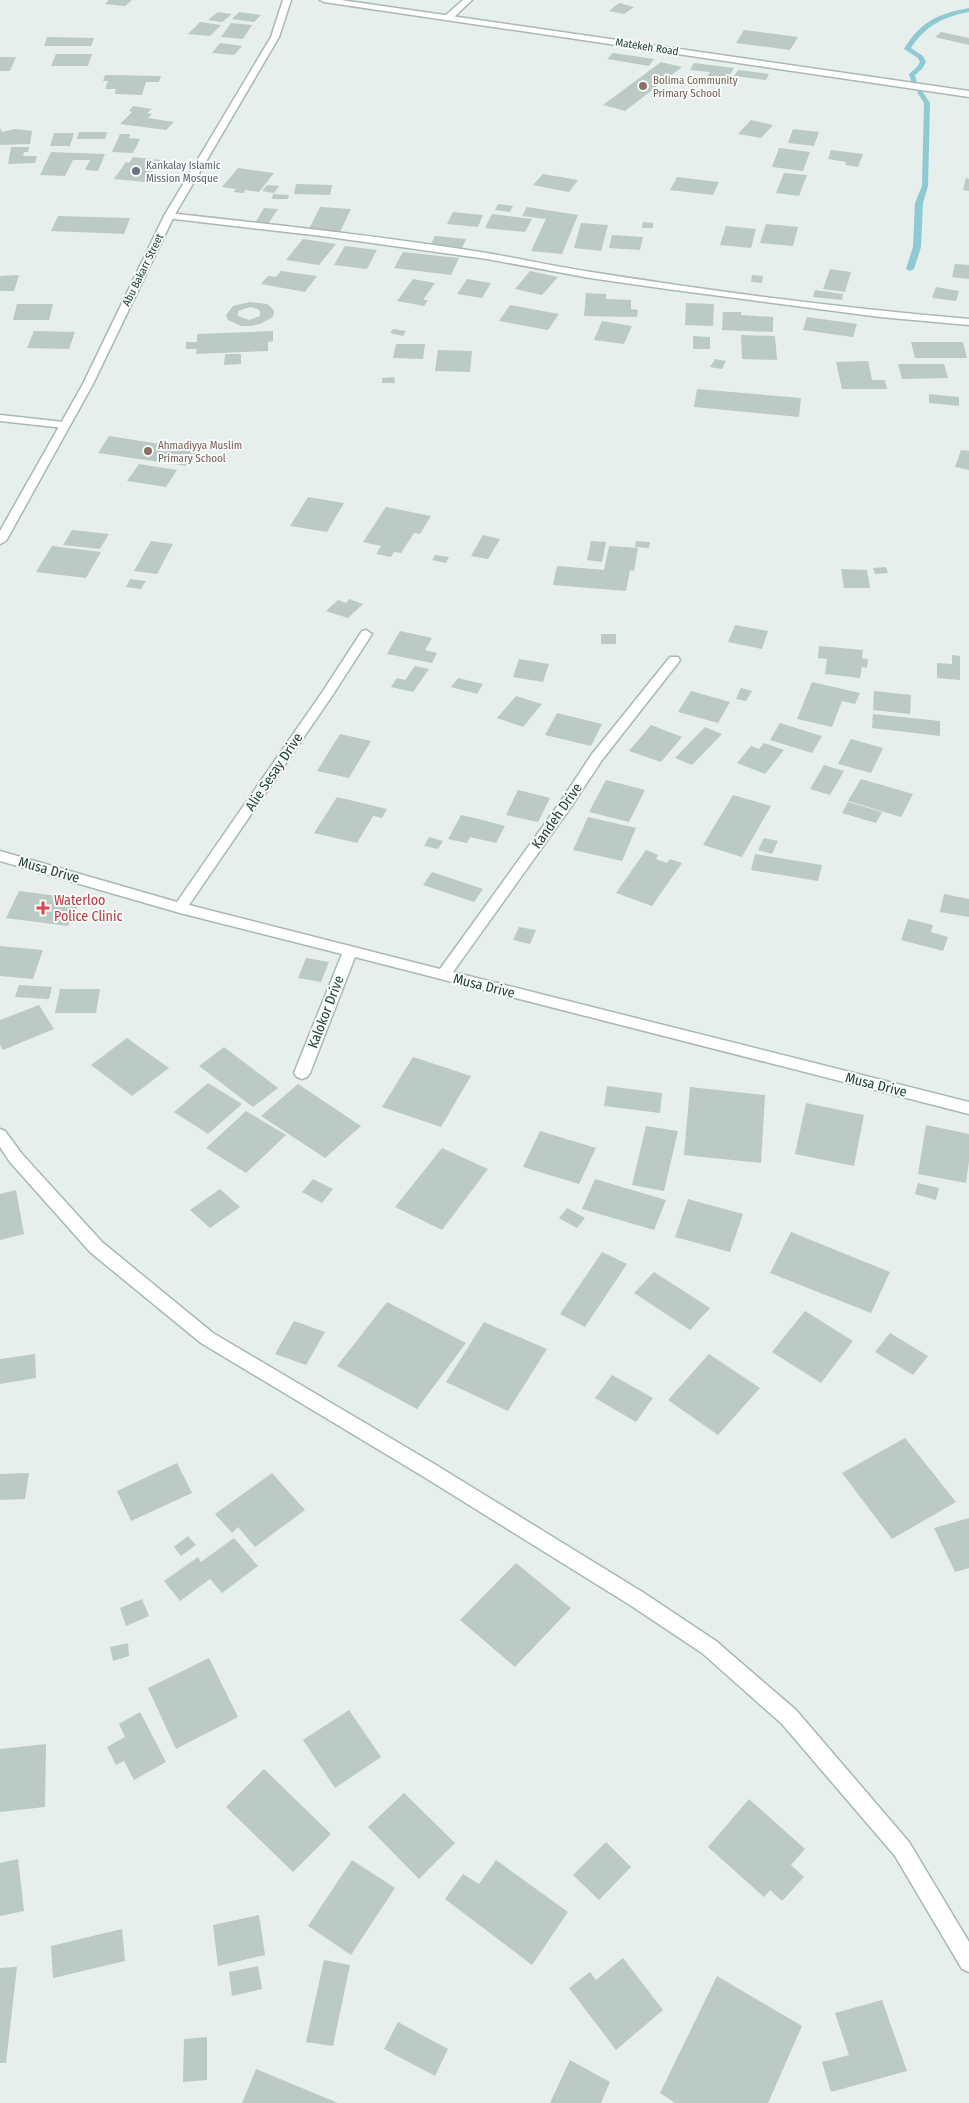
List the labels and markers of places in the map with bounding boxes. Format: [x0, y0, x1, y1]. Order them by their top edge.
place label: Bolima Community Primary School [653, 74, 738, 100]
marker: Bolima Community Primary School [637, 80, 649, 92]
place label: Kankalay Islamic Mission Mosque [146, 159, 221, 185]
marker: Kankalay Islamic Mission Mosque [130, 165, 142, 177]
place label: Ahmadiyya Muslim Primary School [158, 439, 242, 465]
marker: Ahmadiyya Muslim Primary School [142, 445, 154, 457]
place label: Waterloo Police Clinic [54, 892, 123, 925]
marker: Waterloo Police Clinic [36, 901, 50, 915]

